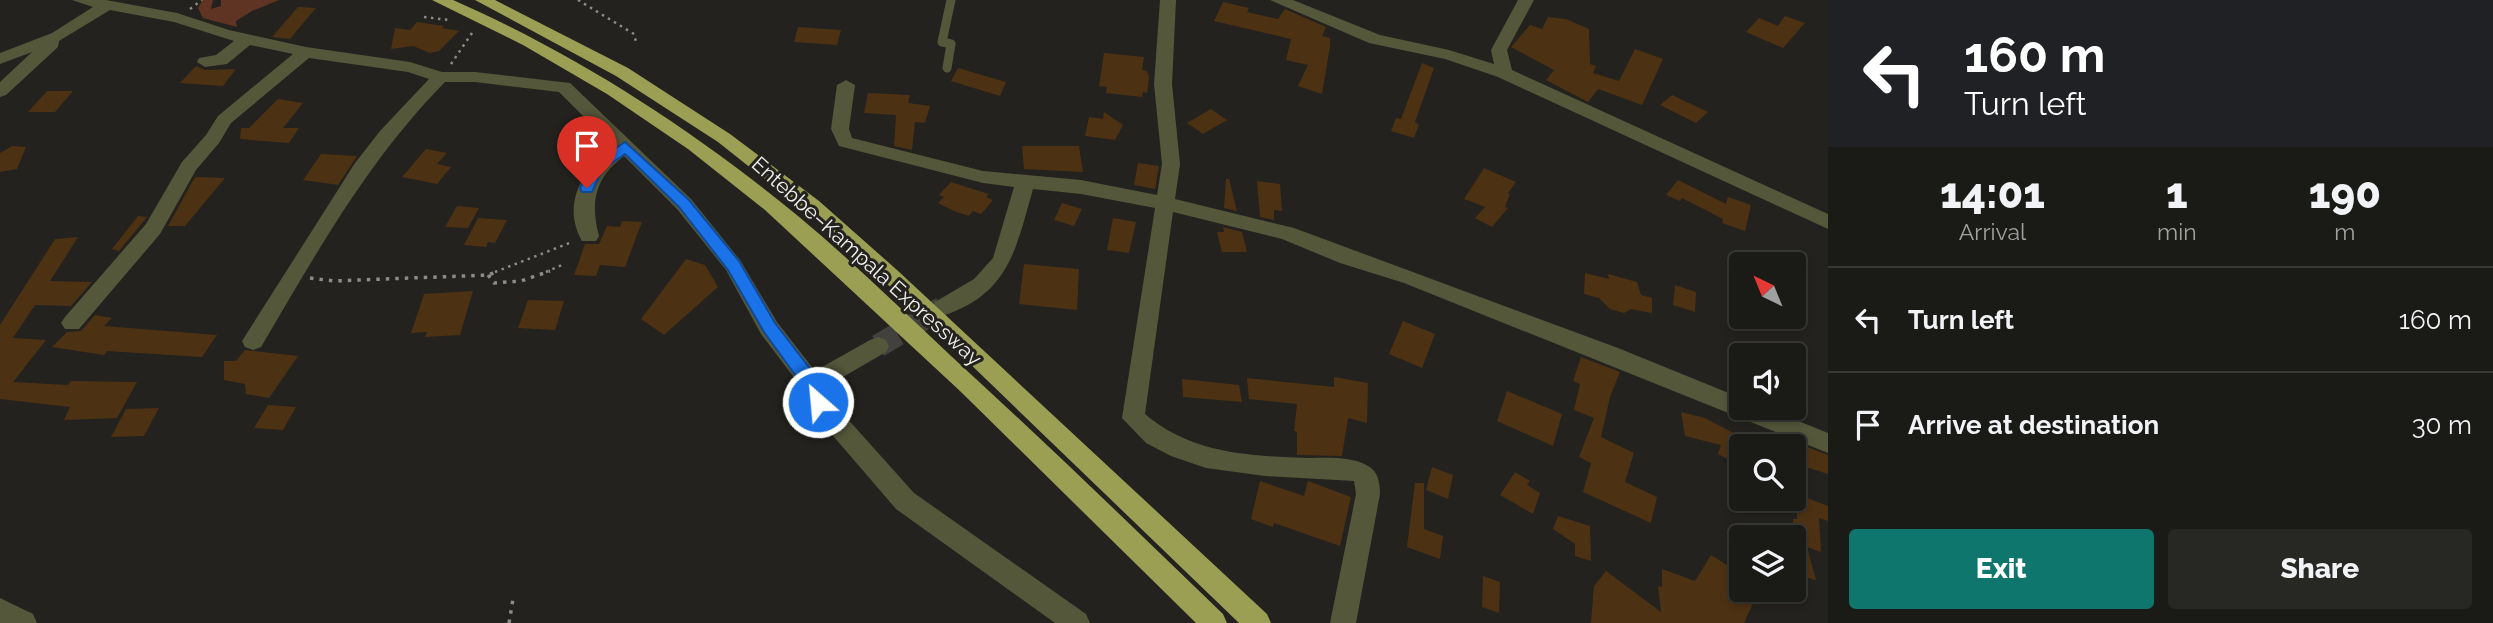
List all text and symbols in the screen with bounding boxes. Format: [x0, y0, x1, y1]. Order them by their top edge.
text: 160 m [1964, 26, 2105, 83]
icon: left [1849, 28, 1940, 119]
text: Turn left [1964, 85, 2086, 122]
pin [557, 116, 617, 188]
icon: arrive [568, 127, 606, 165]
street label: Entebbe–Kampala Expressway [747, 151, 987, 371]
text: 14:01 [1940, 169, 2045, 218]
text: 1 [2166, 169, 2188, 218]
text: 190 [2309, 169, 2381, 218]
text: Arrival [1959, 218, 2026, 245]
text: min [2157, 218, 2197, 245]
text: m [2334, 218, 2355, 245]
north arrow [1729, 252, 1806, 329]
map controls [1729, 252, 1806, 602]
icon: left [1849, 301, 1887, 339]
text: Turn left [1908, 305, 2014, 335]
text: 160 m [2399, 305, 2472, 335]
button: sound [1729, 343, 1806, 420]
position arrow [781, 365, 855, 439]
icon: arrive [1849, 406, 1887, 444]
text: Arrive at destination [1908, 410, 2159, 440]
text: 30 m [2412, 410, 2472, 440]
button: search [1729, 434, 1806, 511]
button: layers [1729, 525, 1806, 602]
button: Exit [1849, 529, 2154, 609]
button: Share [2168, 529, 2472, 609]

